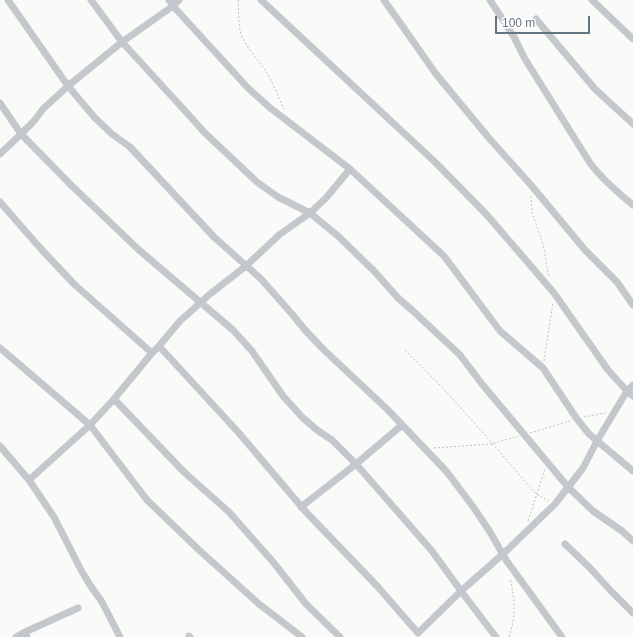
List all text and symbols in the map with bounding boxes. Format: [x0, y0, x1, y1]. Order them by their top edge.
scale bar [497, 8, 592, 34]
text: 100 m [502, 16, 535, 30]

